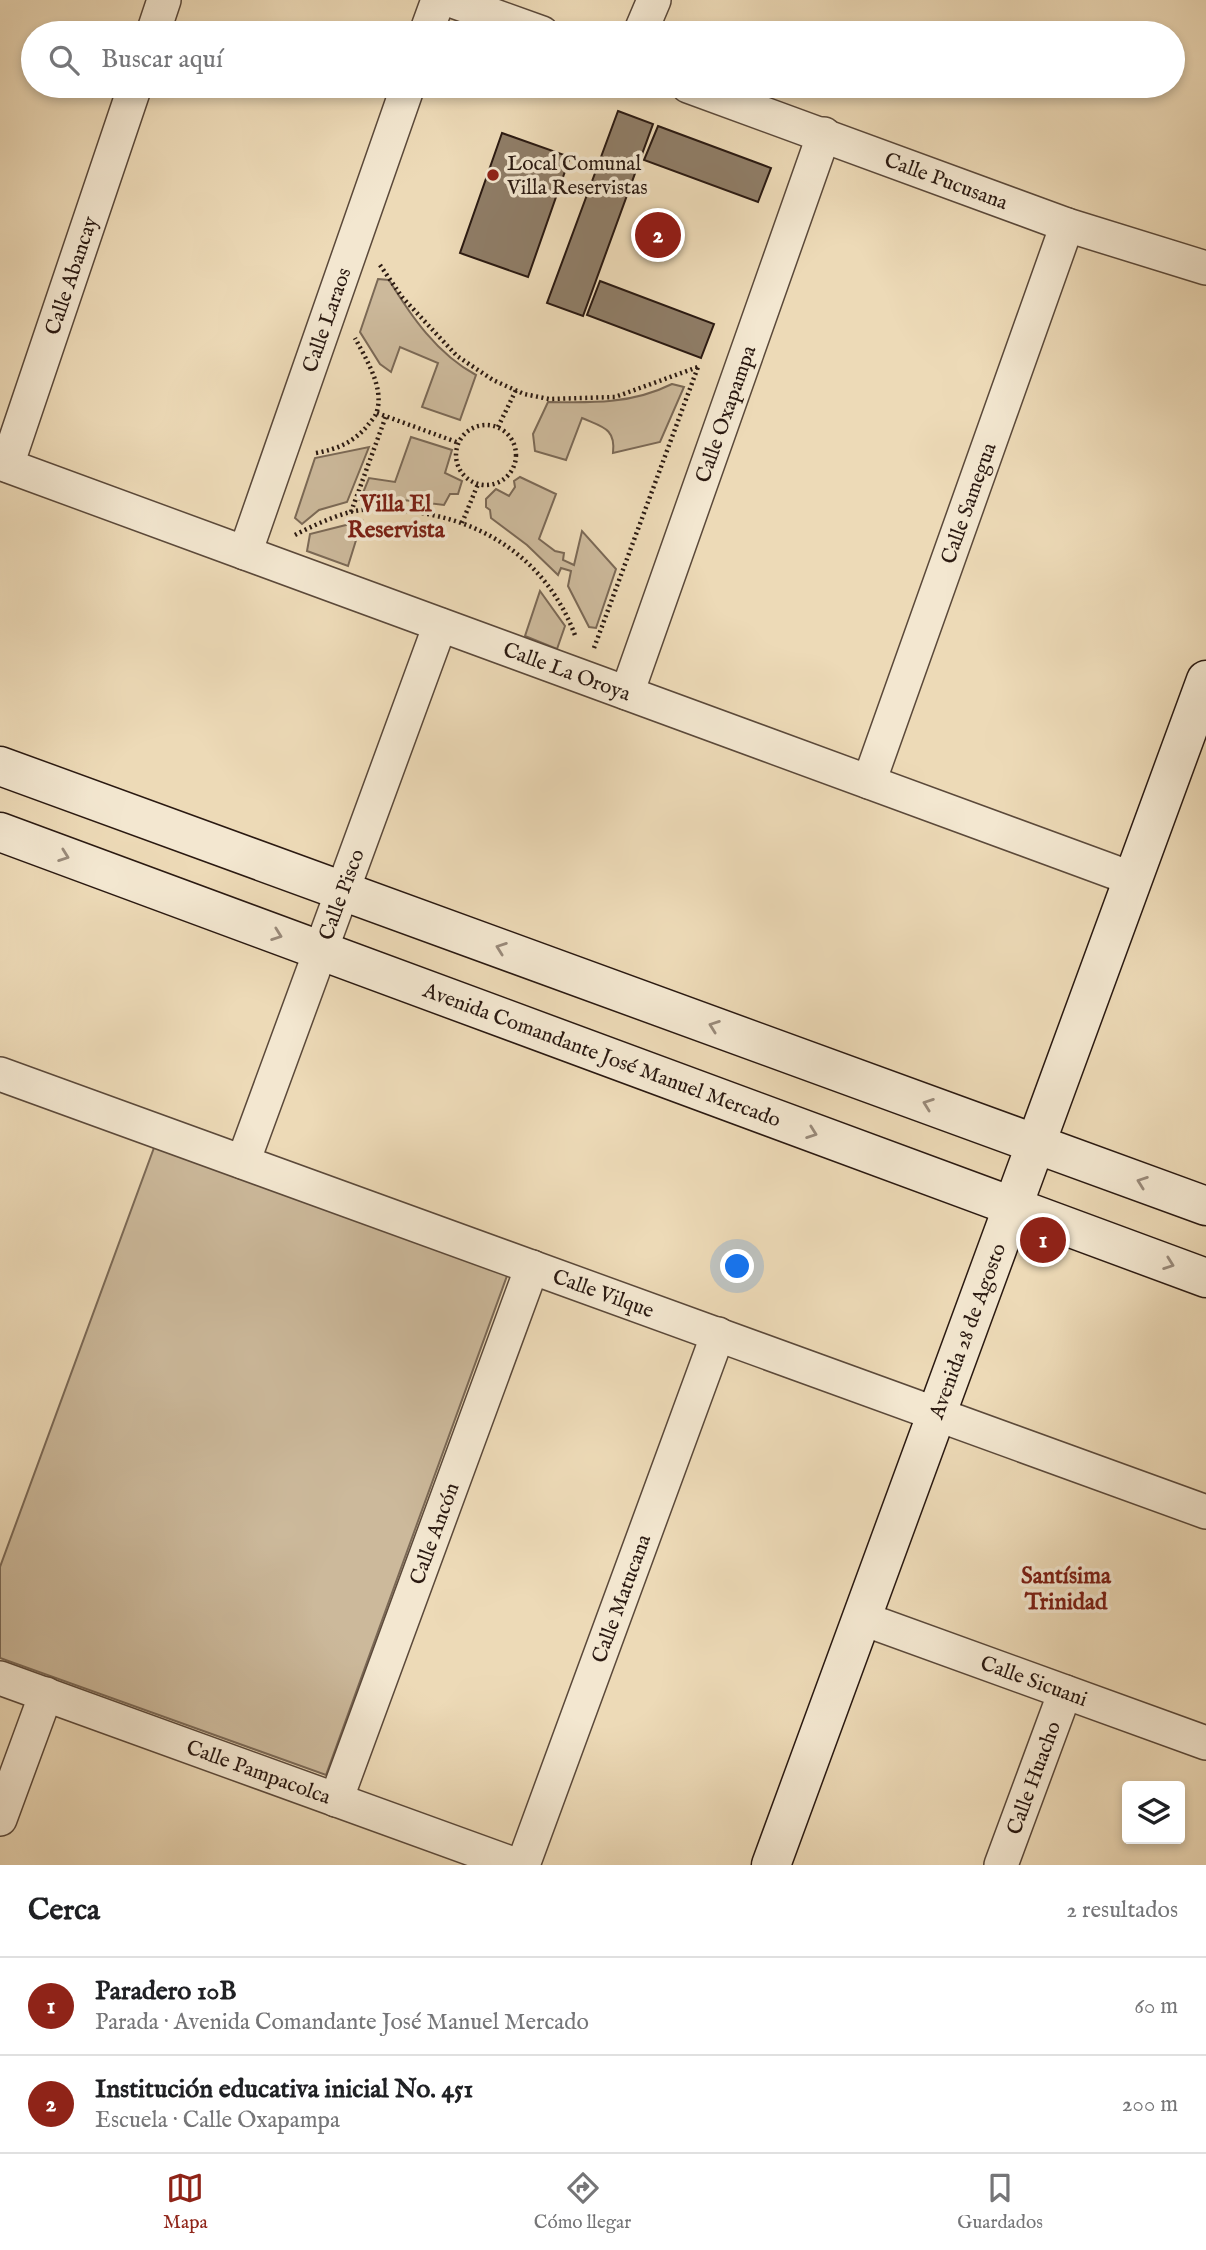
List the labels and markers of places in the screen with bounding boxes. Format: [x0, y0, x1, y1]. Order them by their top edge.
place label: Local Comunal Villa Reservistas [506, 151, 648, 202]
marker: Local Comunal Villa Reservistas [485, 167, 501, 183]
pin: 2 [635, 209, 681, 261]
pin: 1 [1020, 1214, 1066, 1266]

